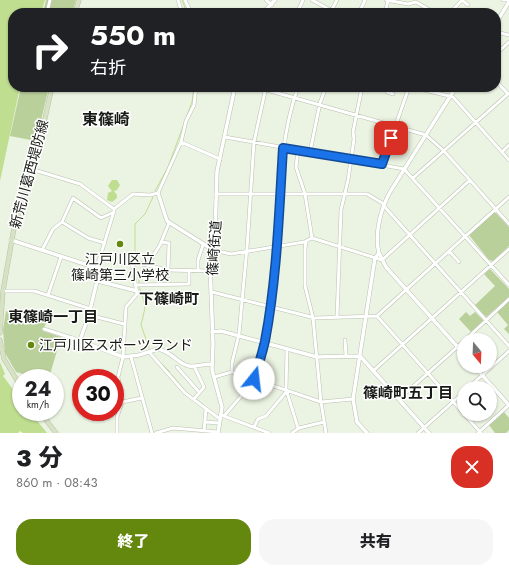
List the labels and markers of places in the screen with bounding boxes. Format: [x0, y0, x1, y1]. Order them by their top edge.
pin [374, 121, 408, 155]
marker: 江戸川区立 篠崎第三小学校 [115, 239, 125, 249]
place label: 江戸川区立 篠崎第三小学校 [71, 249, 169, 285]
place label: 江戸川区スポーツランド [39, 335, 193, 355]
marker: 江戸川区スポーツランド [26, 340, 36, 350]

